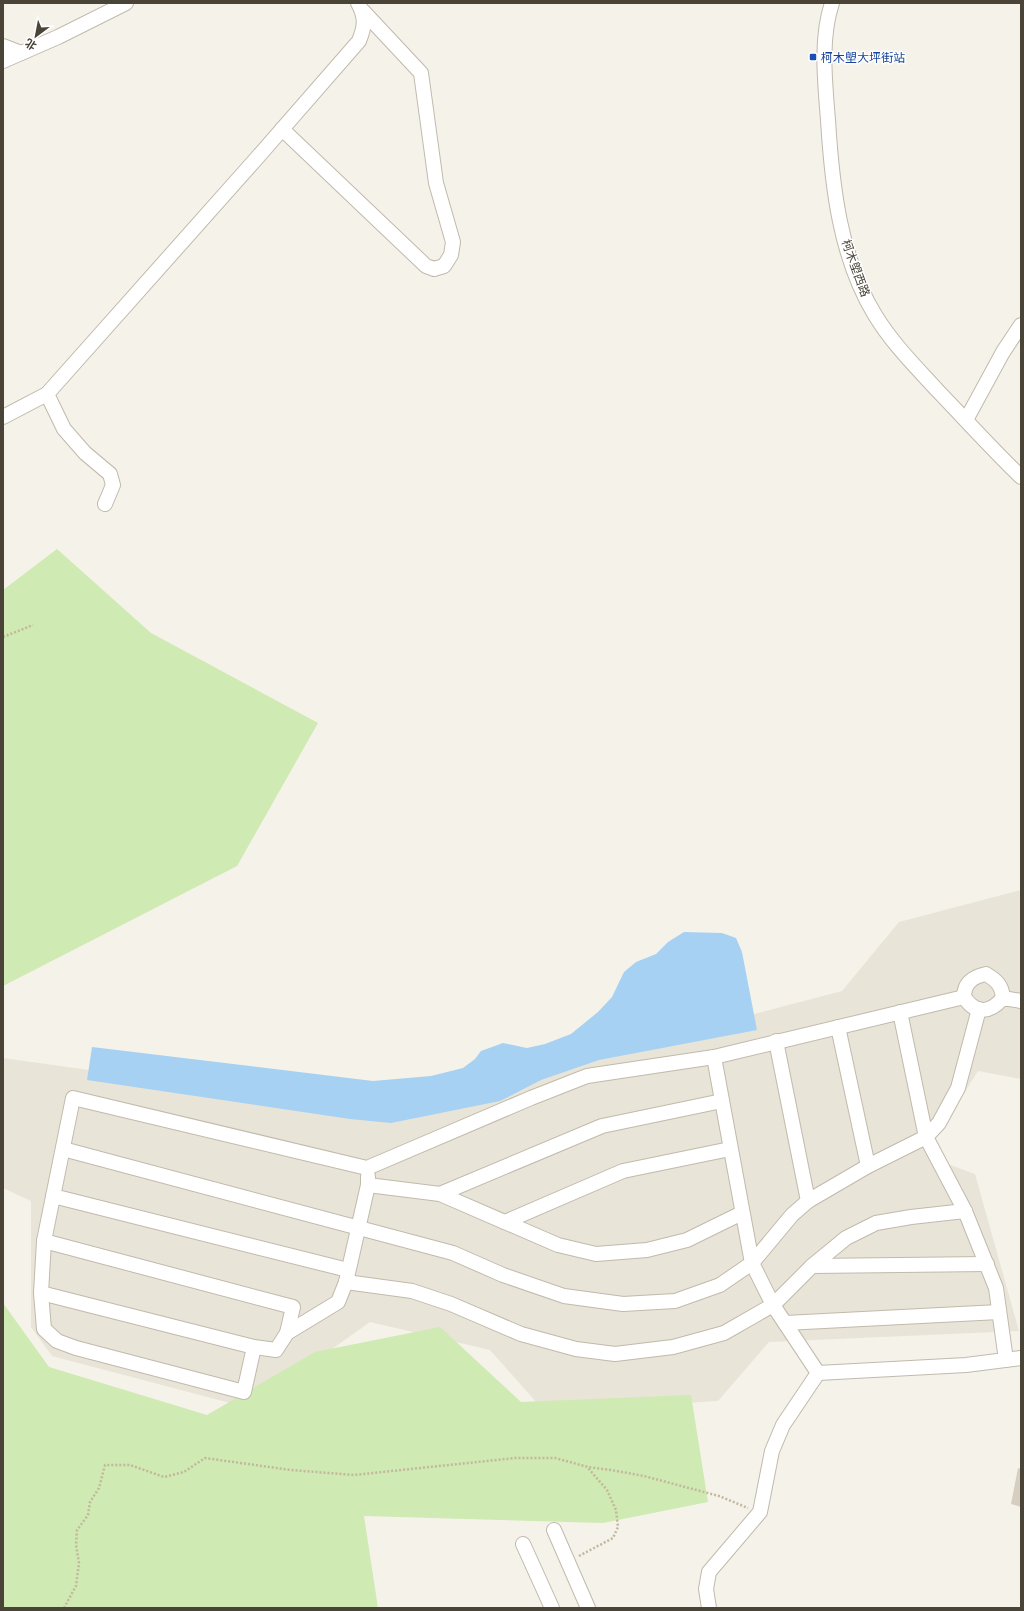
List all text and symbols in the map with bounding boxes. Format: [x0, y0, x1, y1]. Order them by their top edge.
north arrow [16, 16, 56, 56]
text: 北 [22, 36, 39, 53]
place label: 柯木塱大坪街站 [821, 50, 905, 65]
marker: 柯木塱大坪街站 [808, 52, 818, 62]
street label: 柯木塱西路 [839, 237, 873, 299]

